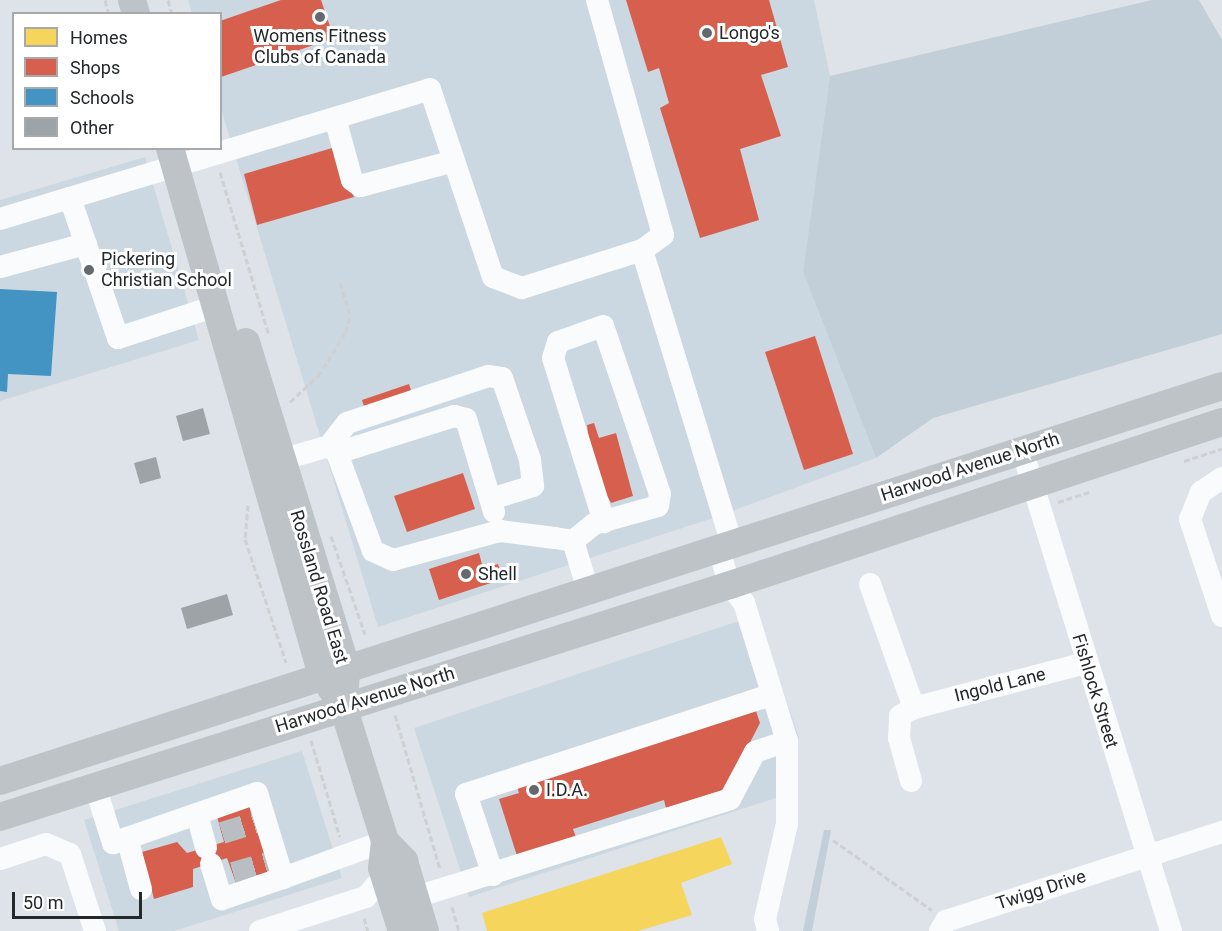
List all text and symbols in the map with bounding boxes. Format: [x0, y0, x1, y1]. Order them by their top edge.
marker: Womens Fitness Clubs of Canada [313, 10, 327, 24]
legend [12, 12, 222, 150]
place label: Longo's [719, 22, 780, 44]
place label: Womens Fitness Clubs of Canada [253, 26, 387, 68]
marker: Longo's [700, 26, 714, 40]
text: Homes [70, 27, 128, 48]
text: Shops [70, 57, 120, 78]
text: Schools [70, 87, 134, 108]
text: Other [70, 117, 114, 138]
place label: Pickering Christian School [101, 249, 232, 292]
marker: Pickering Christian School [82, 263, 96, 277]
street label: Harwood Avenue North [878, 428, 1062, 506]
street label: Rossland Road East [285, 508, 353, 666]
place label: Shell [478, 563, 517, 585]
marker: Shell [459, 567, 473, 581]
street label: Fishlock Street [1067, 631, 1123, 751]
street label: Harwood Avenue North [273, 662, 457, 738]
street label: Ingold Lane [952, 663, 1048, 707]
place label: I.D.A. [546, 779, 588, 801]
marker: I.D.A. [527, 783, 541, 797]
street label: Twigg Drive [993, 865, 1089, 915]
scale bar [15, 880, 146, 918]
text: 50 m [23, 892, 63, 913]

